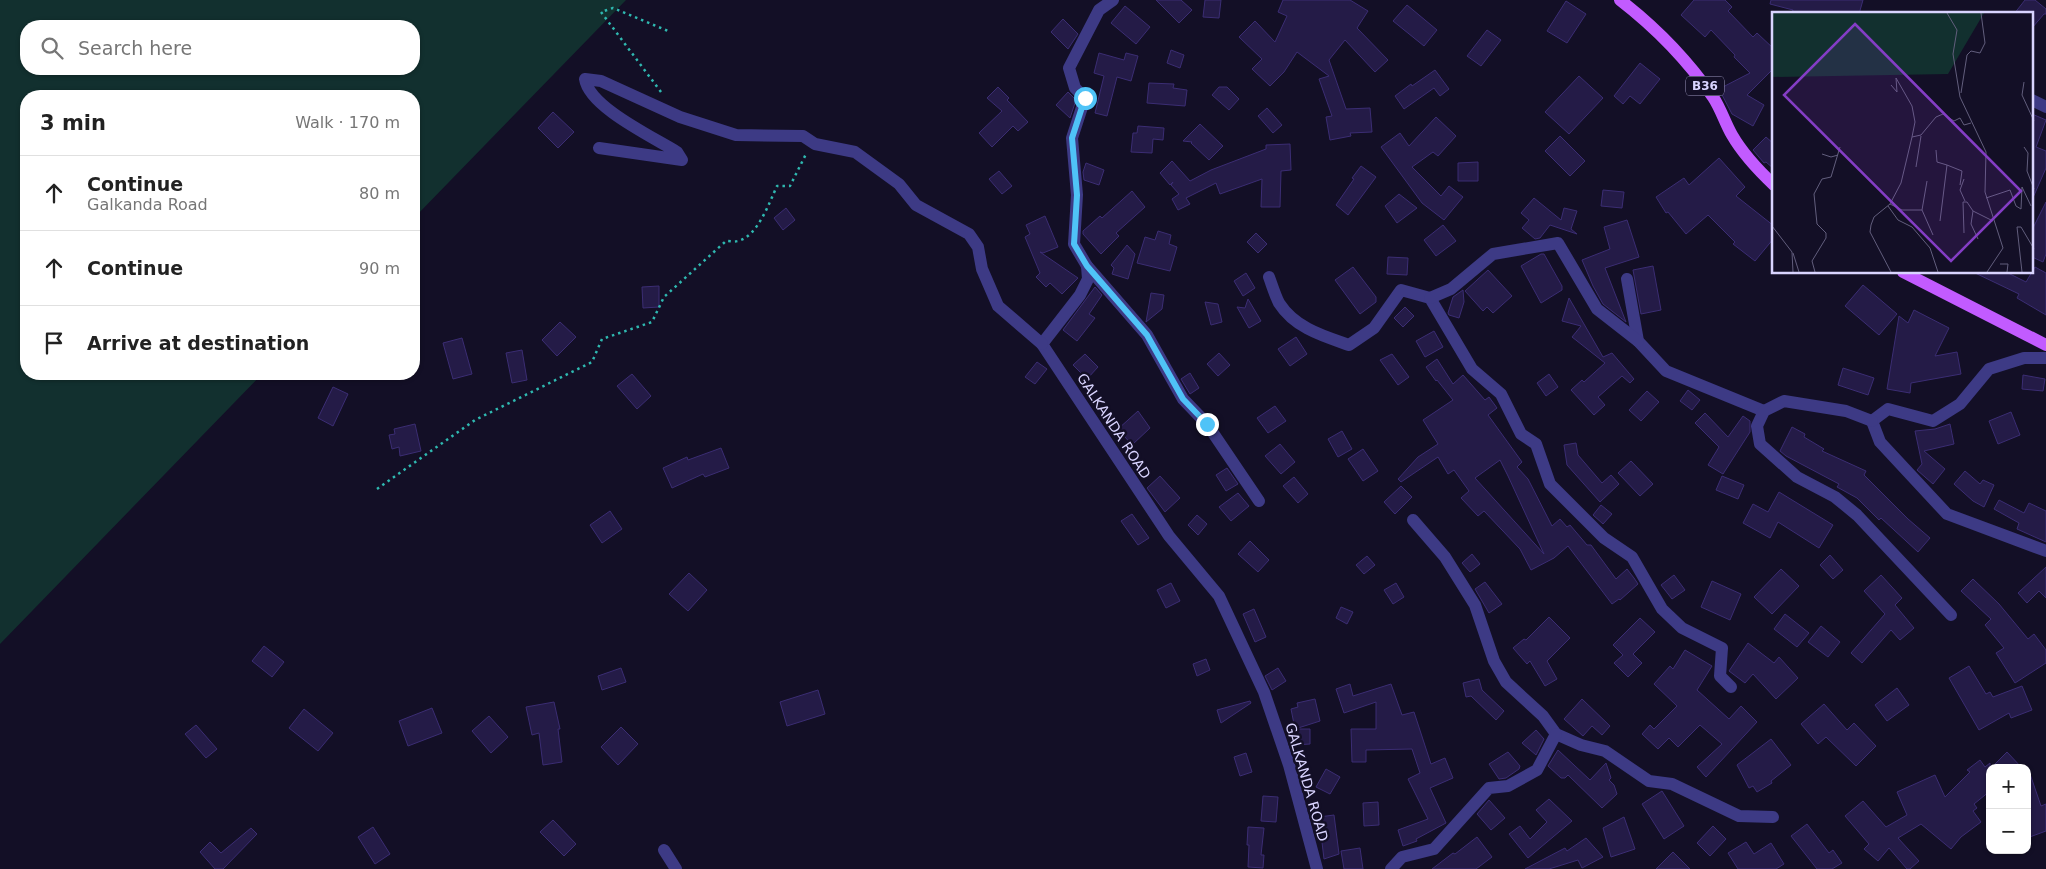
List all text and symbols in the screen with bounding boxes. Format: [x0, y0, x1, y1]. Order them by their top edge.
inset map [1772, 12, 2034, 274]
search box [20, 20, 420, 75]
icon: search [38, 34, 66, 62]
text: Search here [78, 37, 192, 59]
road number: B36 [1686, 76, 1724, 95]
route start [1074, 87, 1097, 110]
text: 3 min [40, 111, 106, 135]
text: Walk · 170 m [295, 113, 400, 132]
text: Continue [87, 173, 183, 195]
icon: ahead [40, 179, 68, 207]
text: 80 m [359, 184, 400, 203]
text: Galkanda Road [87, 195, 208, 214]
icon: ahead [40, 254, 68, 282]
text: Continue [87, 257, 183, 279]
text: 90 m [359, 259, 400, 278]
icon: arrive [40, 329, 68, 357]
text: Arrive at destination [87, 332, 309, 354]
street label: GALKANDA ROAD [1074, 370, 1154, 482]
route end [1196, 413, 1219, 436]
street label: GALKANDA ROAD [1282, 721, 1332, 843]
map controls [1986, 764, 2031, 854]
button: + [1986, 764, 2031, 809]
button: − [1986, 809, 2031, 854]

